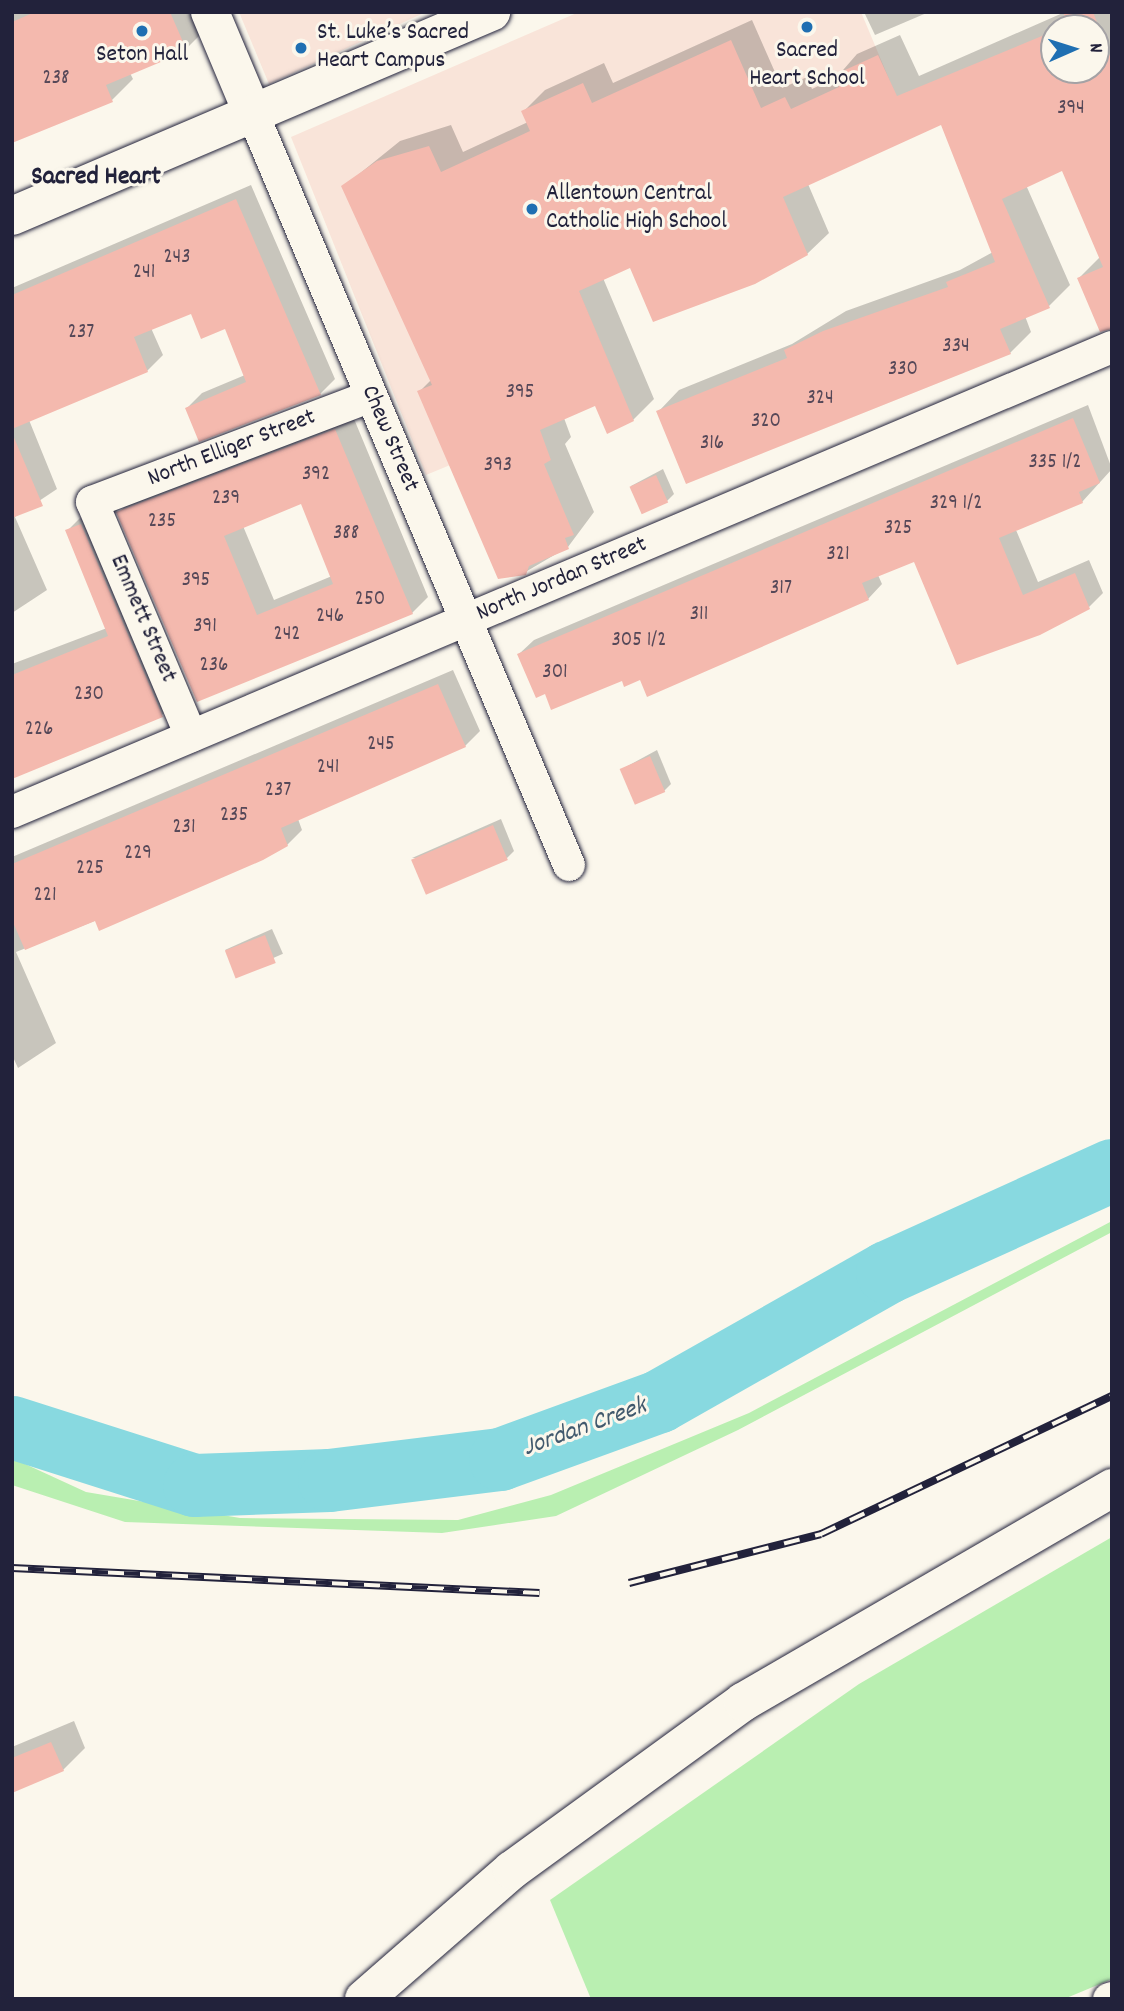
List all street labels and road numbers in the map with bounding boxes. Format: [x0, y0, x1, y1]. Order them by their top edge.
street label: Chew Street [354, 382, 424, 496]
street label: North Elliger Street [144, 404, 320, 494]
street label: North Jordan Street [472, 531, 652, 629]
street label: Emmett Street [102, 551, 182, 687]

